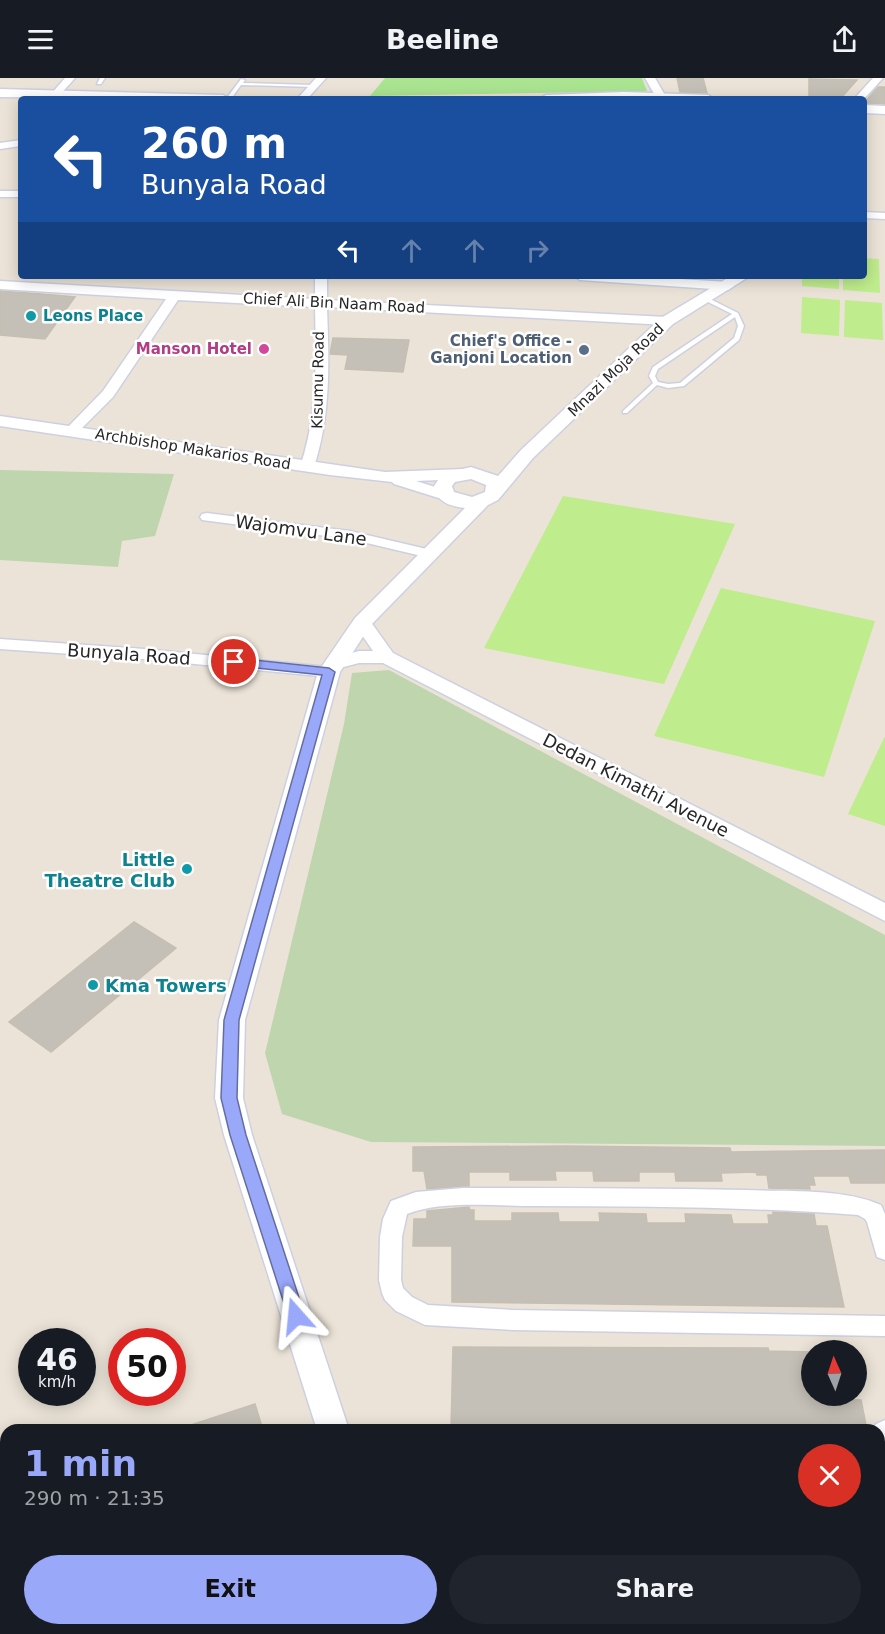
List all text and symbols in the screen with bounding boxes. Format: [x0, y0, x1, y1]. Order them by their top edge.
icon: menu [24, 23, 57, 56]
icon: share [828, 23, 861, 56]
text: Beeline [386, 24, 499, 55]
text: 260 m [141, 119, 287, 168]
icon: left [42, 120, 120, 198]
text: Bunyala Road [141, 169, 327, 200]
icon: left [332, 234, 365, 267]
icon: ahead [395, 234, 428, 267]
icon: ahead [458, 234, 491, 267]
icon: right [521, 234, 554, 267]
street label: Chief Ali Bin Naam Road [243, 289, 425, 317]
place label: Leons Place [43, 307, 143, 325]
marker: Leons Place [24, 309, 38, 323]
street label: Mnazi Moja Road [564, 320, 668, 420]
street label: Kisumu Road [308, 331, 328, 429]
place label: Chief's Office - Ganjoni Location [430, 332, 572, 367]
place label: Manson Hotel [136, 340, 252, 358]
marker: Manson Hotel [257, 342, 271, 356]
marker: Chief's Office - Ganjoni Location [577, 343, 591, 357]
street label: Archbishop Makarios Road [94, 425, 292, 473]
street label: Wajomvu Lane [234, 510, 368, 550]
pin [208, 636, 259, 687]
street label: Bunyala Road [67, 639, 191, 669]
icon: arrive [217, 645, 250, 678]
street label: Dedan Kimathi Avenue [539, 729, 733, 841]
place label: Little Theatre Club [45, 849, 175, 891]
marker: Little Theatre Club [180, 862, 194, 876]
place label: Kma Towers [105, 975, 227, 996]
marker: Kma Towers [86, 978, 100, 992]
position arrow [264, 1284, 328, 1348]
speed limit sign: 50 [108, 1328, 186, 1406]
north arrow [801, 1340, 867, 1406]
map controls [801, 1340, 867, 1406]
text: 46 [36, 1342, 78, 1377]
text: km/h [38, 1373, 76, 1391]
text: 1 min [24, 1443, 137, 1484]
button: close [798, 1444, 861, 1507]
text: 290 m · 21:35 [24, 1486, 165, 1510]
button: Exit [24, 1555, 437, 1624]
button: Share [449, 1555, 861, 1624]

